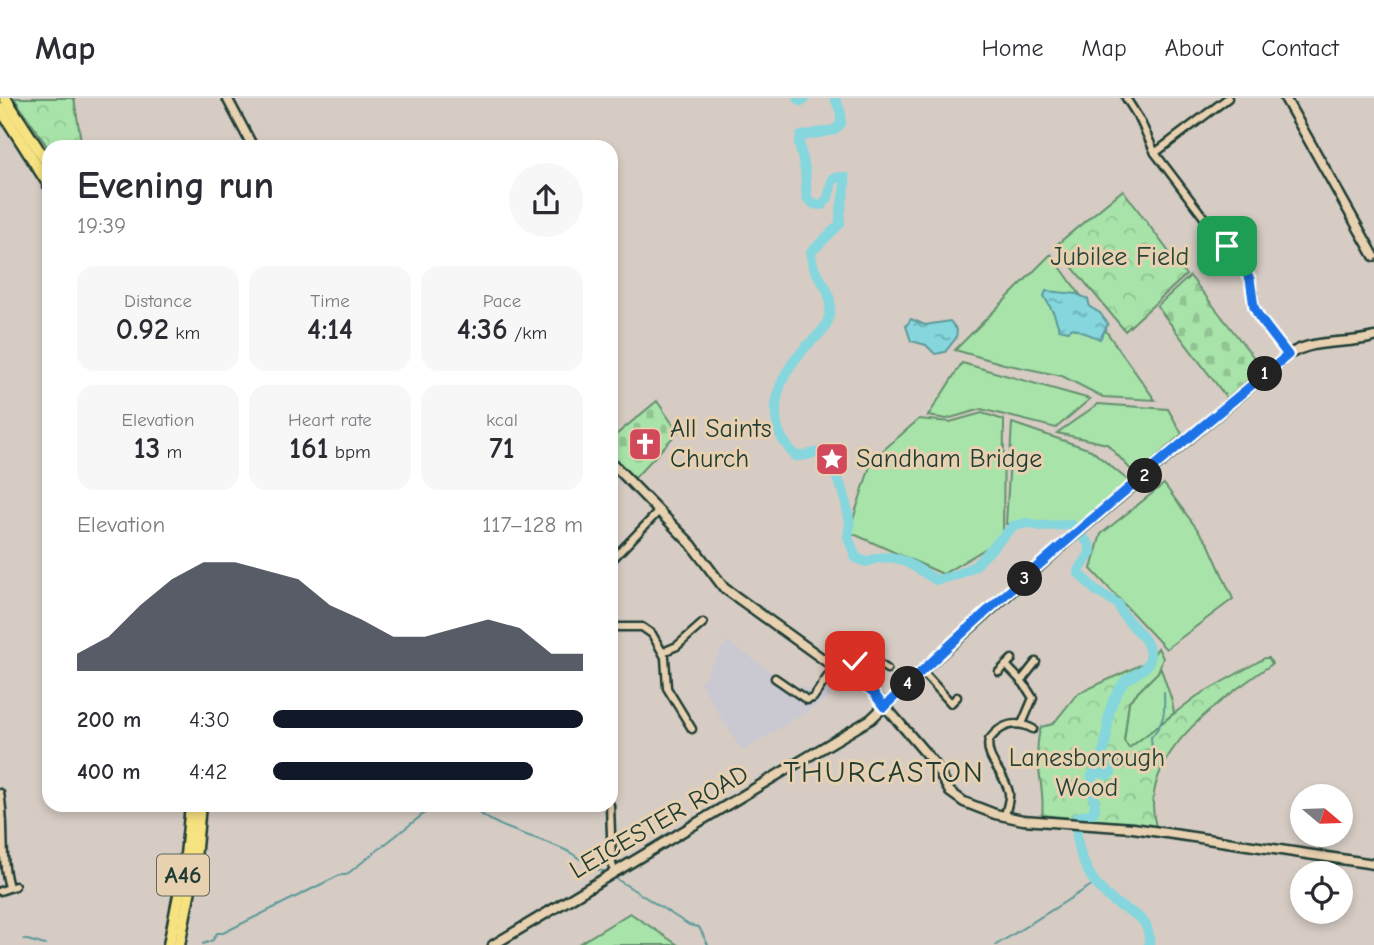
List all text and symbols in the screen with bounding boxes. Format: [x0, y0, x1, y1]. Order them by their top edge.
text: Map [35, 29, 96, 67]
text: Home [982, 34, 1043, 62]
text: Map [1081, 34, 1127, 62]
text: About [1165, 34, 1223, 62]
text: Contact [1261, 34, 1339, 62]
button: share [509, 163, 583, 237]
text: Evening run [77, 164, 274, 208]
text: 19:39 [77, 212, 126, 239]
pin [1197, 216, 1257, 276]
icon: arrive [1208, 227, 1246, 265]
park label: Jubilee Field [1051, 242, 1189, 272]
text: Distance [124, 290, 192, 312]
text: Time [310, 290, 350, 312]
text: Pace [483, 290, 521, 312]
text: 0.92 [116, 312, 169, 347]
text: 4:14 [307, 312, 353, 347]
text: 4:36 [457, 312, 508, 347]
text: km [169, 322, 200, 344]
text: /km [508, 322, 547, 344]
pin: 1 [1248, 356, 1282, 392]
text: 1 [1261, 362, 1268, 384]
text: Elevation [122, 409, 194, 431]
text: Heart rate [288, 409, 372, 431]
text: kcal [486, 409, 518, 431]
place label: All Saints Church [670, 414, 771, 474]
church icon: All Saints Church [626, 425, 664, 463]
text: 13 [134, 431, 160, 466]
text: 161 [289, 431, 328, 466]
text: 71 [489, 431, 515, 466]
place icon: Sandham Bridge [813, 440, 851, 478]
text: m [160, 441, 182, 463]
text: bpm [328, 441, 371, 463]
place label: Sandham Bridge [856, 444, 1042, 474]
pin: 2 [1128, 458, 1162, 494]
text: 2 [1140, 464, 1149, 486]
text: Elevation [77, 511, 165, 538]
text: 117–128 m [482, 511, 583, 538]
pin: 3 [1007, 561, 1042, 596]
text: 3 [1020, 567, 1029, 589]
pin [825, 631, 885, 691]
icon: check [836, 642, 874, 680]
pin: 4 [890, 666, 926, 702]
text: 4 [903, 672, 912, 694]
text: 200 m [77, 706, 141, 733]
text: 4:30 [189, 706, 230, 733]
park label: Lanesborough Wood [1009, 743, 1165, 803]
district label: THURCASTON [783, 755, 985, 790]
text: 400 m [77, 758, 141, 785]
text: 4:42 [189, 758, 227, 785]
street label: LEICESTER ROAD [564, 759, 754, 885]
north arrow [1290, 784, 1353, 847]
map controls [1290, 784, 1353, 924]
road number: A46 [157, 854, 209, 896]
button: locate [1290, 861, 1353, 924]

